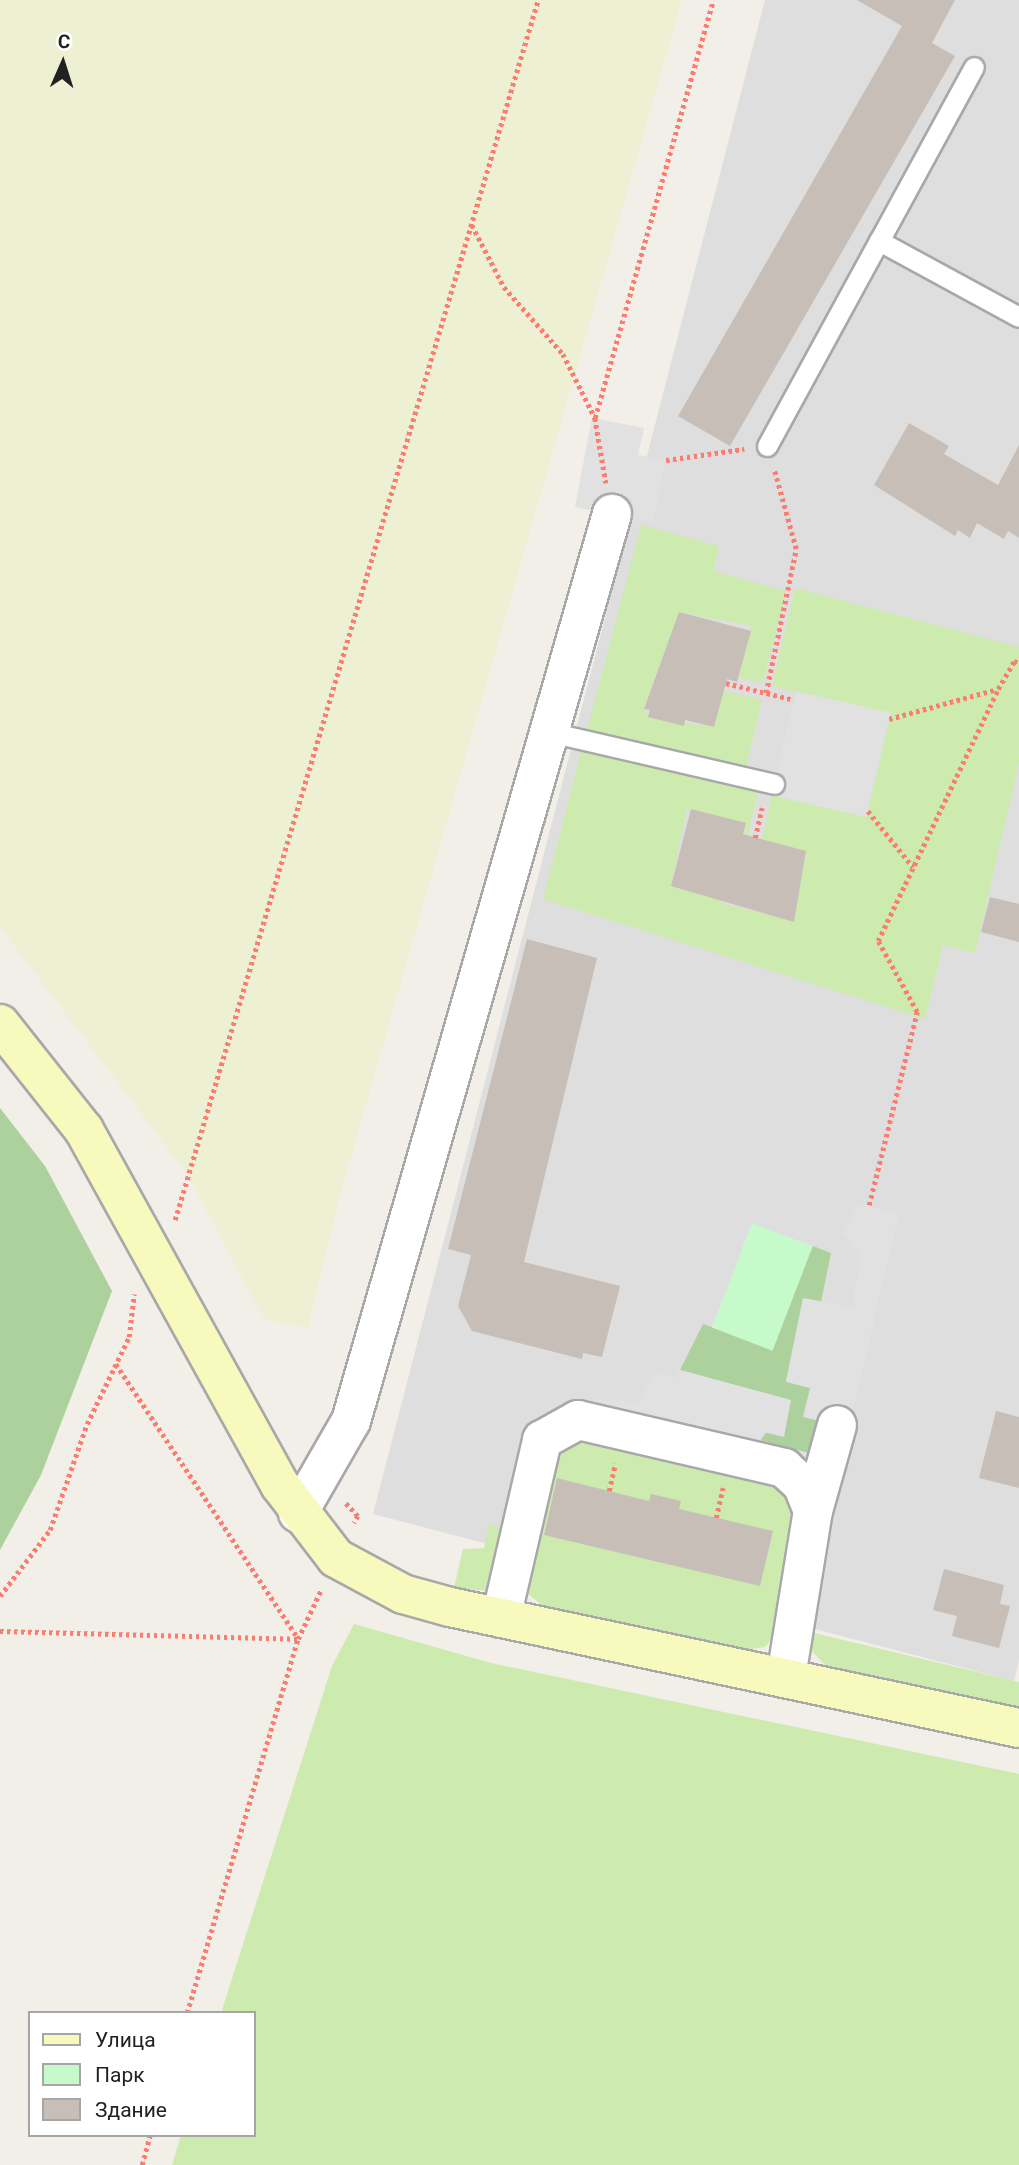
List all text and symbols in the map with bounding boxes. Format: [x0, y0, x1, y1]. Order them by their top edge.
north arrow [28, 28, 98, 98]
text: С [57, 30, 71, 53]
legend [28, 2011, 256, 2137]
text: Улица [95, 2028, 156, 2052]
text: Парк [95, 2063, 145, 2087]
text: Здание [95, 2098, 167, 2122]

